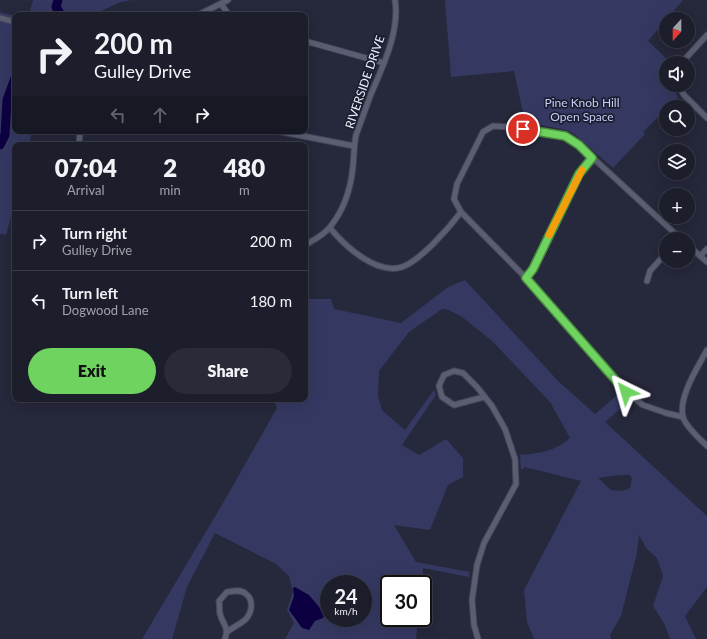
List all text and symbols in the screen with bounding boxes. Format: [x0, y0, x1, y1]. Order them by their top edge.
north arrow [659, 12, 695, 48]
map controls [659, 12, 695, 268]
text: 200 m [94, 26, 173, 60]
icon: right [28, 28, 80, 80]
street label: RIVERSIDE DRIVE [342, 33, 388, 130]
button: sound [659, 56, 695, 92]
text: Gulley Drive [94, 60, 191, 82]
park label: Pine Knob Hill Open Space [544, 95, 620, 124]
button: search [659, 100, 695, 136]
icon: left [107, 104, 129, 126]
icon: ahead [149, 104, 171, 126]
icon: right [191, 104, 213, 126]
pin [506, 112, 540, 146]
icon: arrive [512, 118, 534, 140]
button: layers [659, 144, 695, 180]
text: 07:04 [55, 153, 117, 182]
text: 2 [163, 153, 177, 182]
text: 480 [223, 153, 265, 182]
text: Arrival [67, 182, 105, 198]
text: min [160, 182, 181, 198]
text: m [239, 182, 250, 198]
button: + [659, 188, 695, 224]
text: Turn right [62, 224, 127, 242]
icon: right [28, 230, 50, 252]
text: 200 m [250, 232, 292, 250]
button: − [659, 232, 695, 268]
text: Gulley Drive [62, 242, 132, 258]
text: Turn left [62, 284, 118, 302]
icon: left [28, 290, 50, 312]
text: 180 m [250, 292, 292, 310]
text: Dogwood Lane [62, 302, 149, 318]
button: Exit [28, 348, 156, 394]
button: Share [164, 348, 292, 394]
position arrow [605, 371, 647, 413]
speed limit sign: 30 [380, 575, 432, 627]
text: 24 [334, 584, 358, 608]
text: km/h [334, 605, 358, 617]

